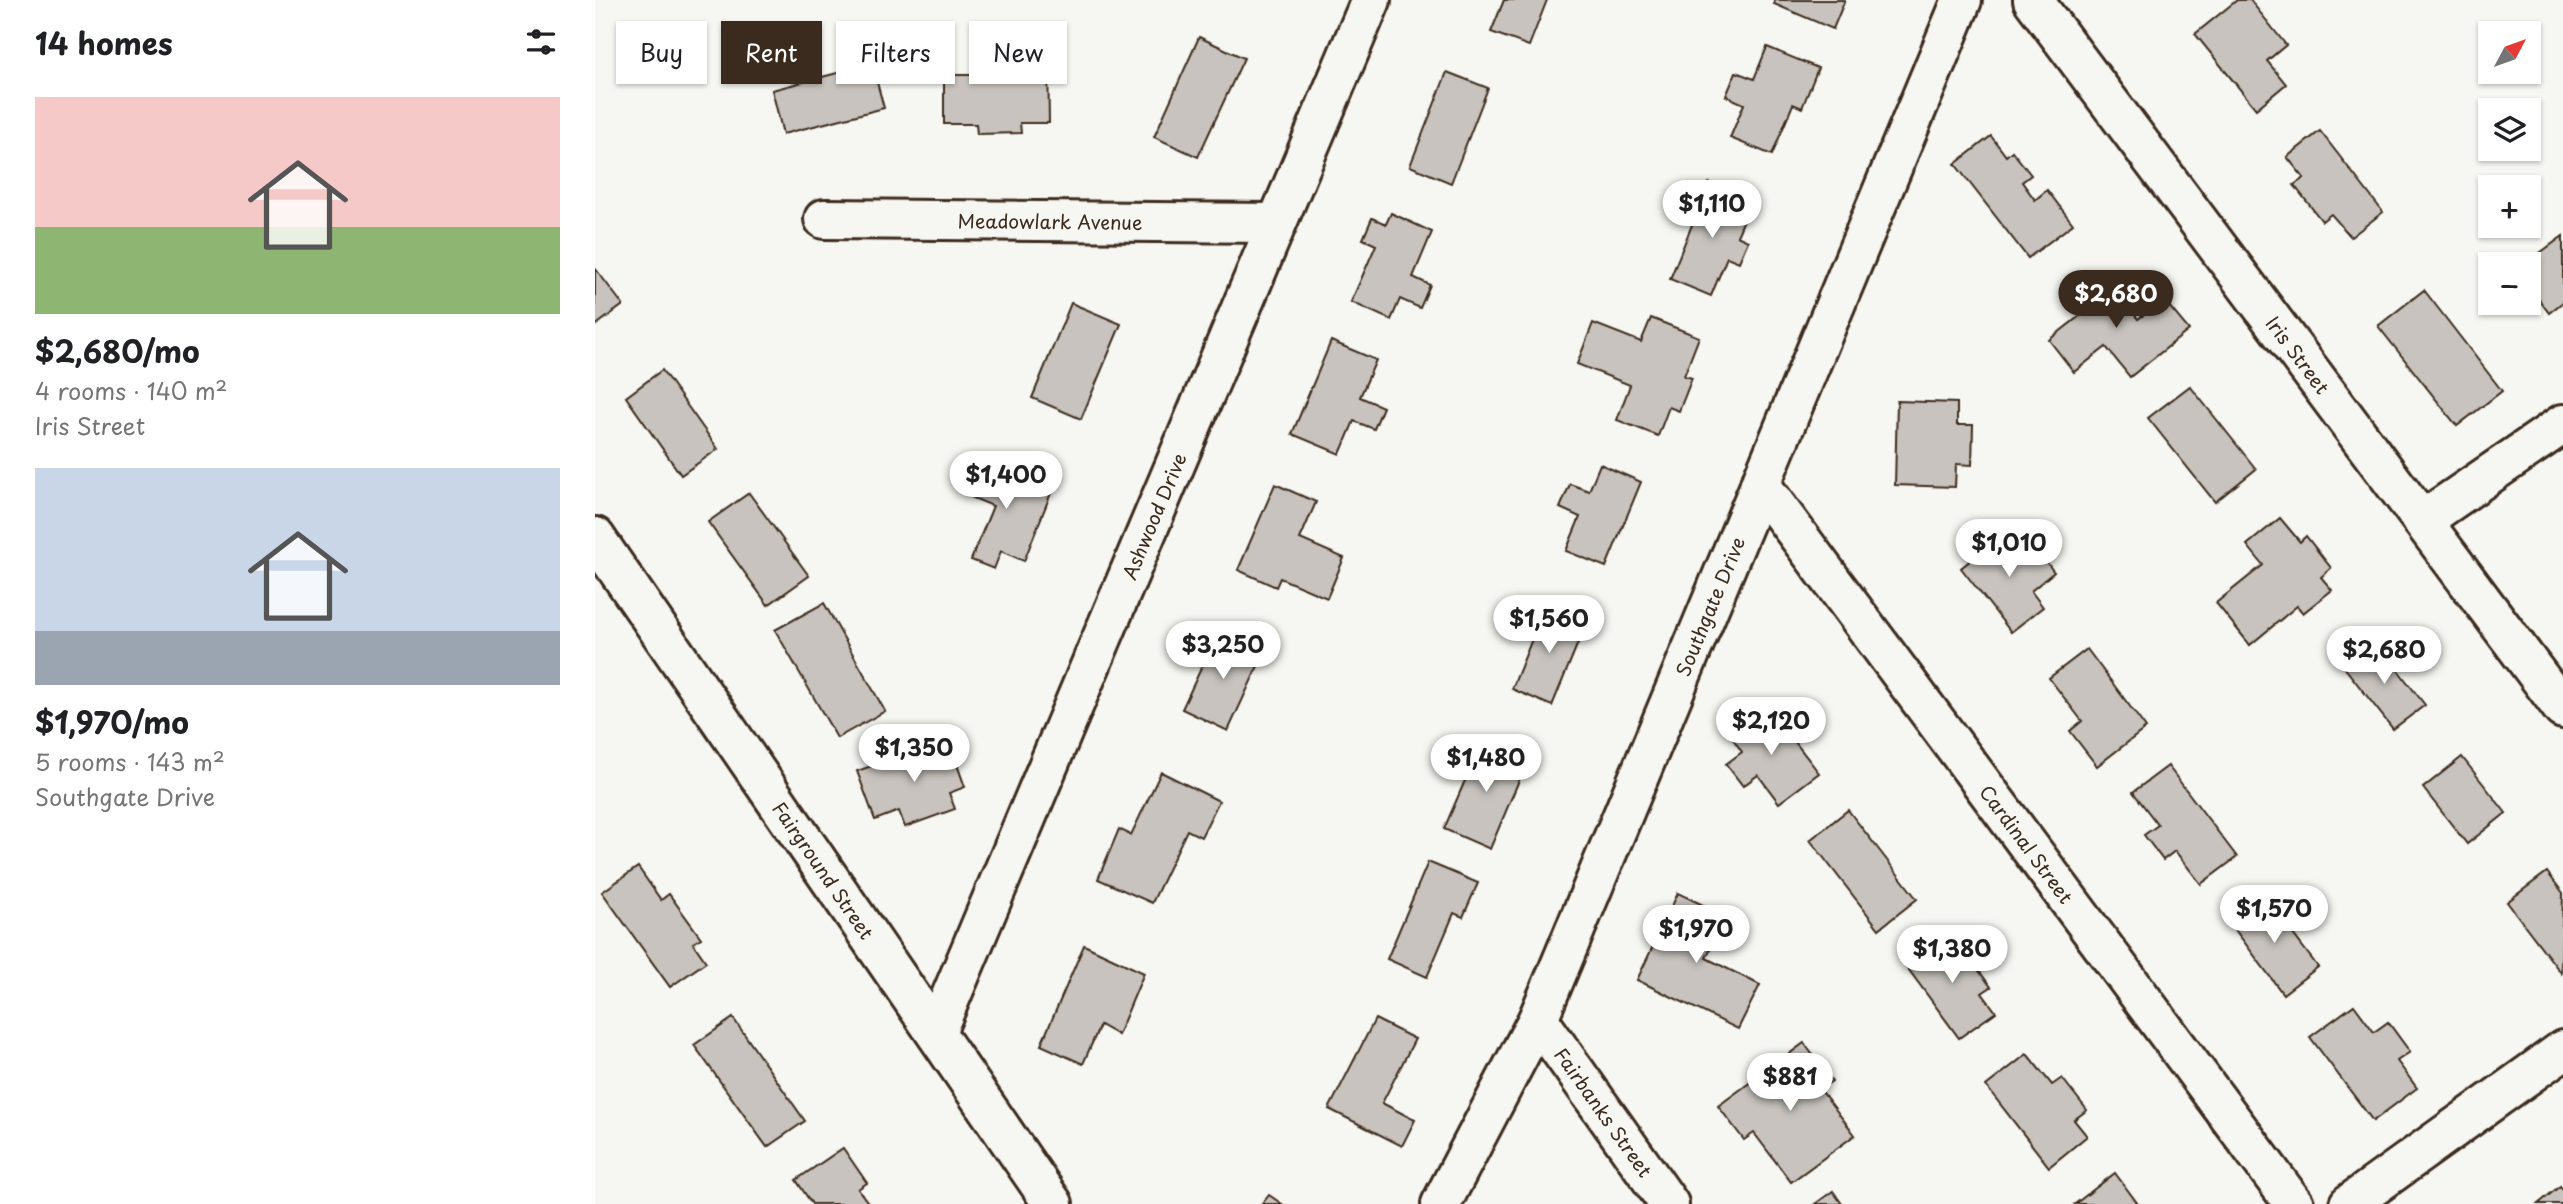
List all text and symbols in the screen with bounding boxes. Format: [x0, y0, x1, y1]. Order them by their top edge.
text: 14 homes [35, 20, 173, 65]
chip: Buy [616, 21, 707, 84]
chip: Rent [721, 21, 822, 84]
chip: Filters [836, 21, 955, 84]
chip: New [969, 21, 1067, 84]
north arrow [2478, 21, 2541, 84]
map controls [2478, 21, 2541, 315]
icon: filters [522, 23, 560, 61]
button: layers [2478, 98, 2541, 161]
icon: home [235, 142, 361, 268]
button: + [2478, 175, 2541, 238]
pin: $1,110 [1655, 180, 1769, 240]
text: $1,110 [1679, 185, 1745, 220]
street label: Meadowlark Avenue [958, 206, 1142, 236]
button: − [2478, 252, 2541, 315]
pin: $2,680 [2059, 270, 2173, 330]
text: $2,680 [2074, 275, 2158, 310]
street label: Iris Street [2260, 310, 2337, 400]
text: $2,680/mo [35, 328, 200, 373]
text: 4 rooms · 140 m² [35, 373, 227, 408]
text: Iris Street [35, 408, 145, 443]
street label: Ashwood Drive [1114, 448, 1193, 584]
pin: $1,400 [949, 452, 1063, 511]
text: $1,400 [965, 456, 1047, 491]
icon: home [235, 513, 361, 639]
pin: $1,010 [1952, 520, 2066, 579]
text: $1,010 [1971, 524, 2047, 559]
street label: Southgate Drive [1668, 532, 1751, 680]
pin: $1,560 [1492, 596, 1606, 655]
text: $1,560 [1509, 600, 1589, 635]
pin: $3,250 [1166, 622, 1280, 681]
text: $3,250 [1182, 626, 1264, 661]
pin: $2,680 [2327, 626, 2441, 686]
text: $2,680 [2342, 631, 2426, 666]
pin: $2,120 [1714, 698, 1828, 757]
text: $1,970/mo [35, 699, 189, 744]
text: $2,120 [1732, 702, 1810, 737]
pin: $1,350 [857, 724, 971, 784]
text: $1,350 [875, 729, 953, 764]
pin: $1,480 [1429, 734, 1543, 794]
text: $1,480 [1447, 739, 1525, 774]
text: 5 rooms · 143 m² [35, 744, 225, 779]
text: Southgate Drive [35, 779, 215, 814]
street label: Cardinal Street [1973, 779, 2080, 909]
street label: Fairground Street [766, 795, 881, 945]
pin: $1,570 [2217, 886, 2331, 945]
text: $1,570 [2236, 890, 2312, 925]
pin: $1,970 [1639, 906, 1753, 965]
text: $1,970 [1659, 910, 1733, 945]
pin: $1,380 [1895, 926, 2009, 985]
text: $1,380 [1913, 930, 1991, 965]
street label: Fairbanks Street [1548, 1041, 1660, 1183]
pin: $881 [1749, 1054, 1831, 1113]
text: $881 [1763, 1058, 1817, 1093]

